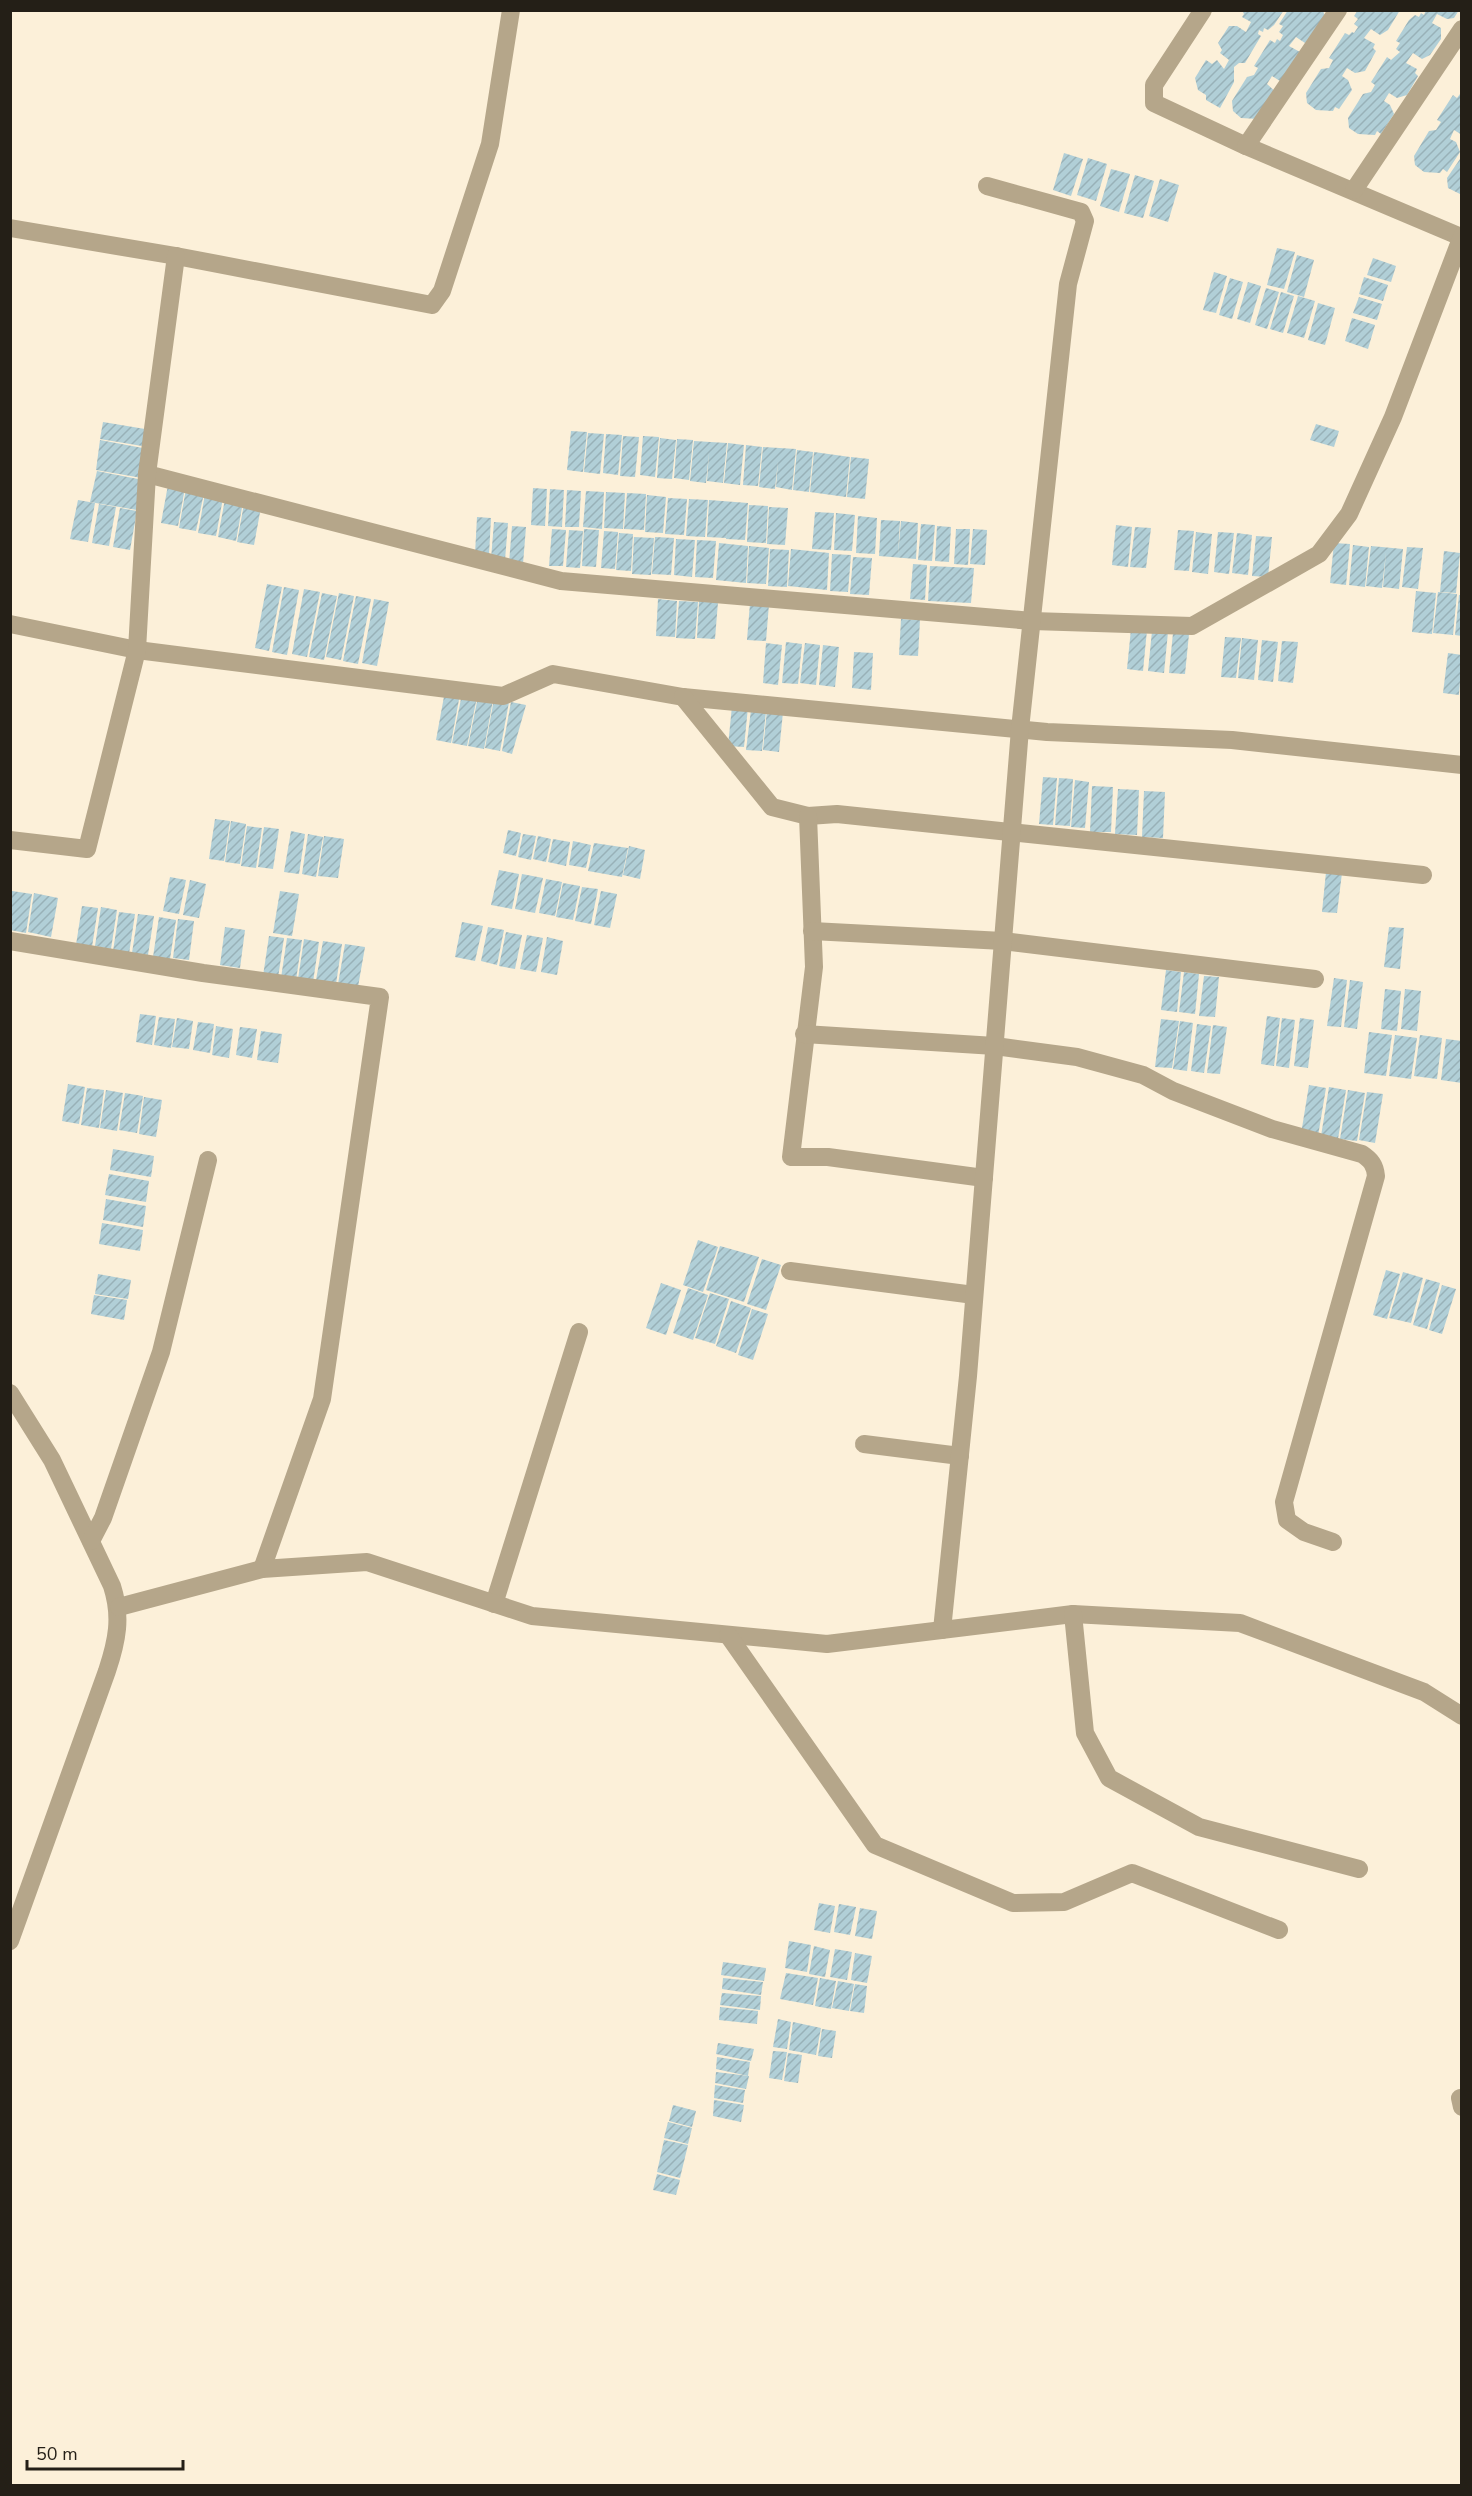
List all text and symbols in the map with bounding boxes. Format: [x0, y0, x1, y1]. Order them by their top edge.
scale bar [27, 2433, 183, 2471]
text: 50 m [36, 2442, 78, 2466]

